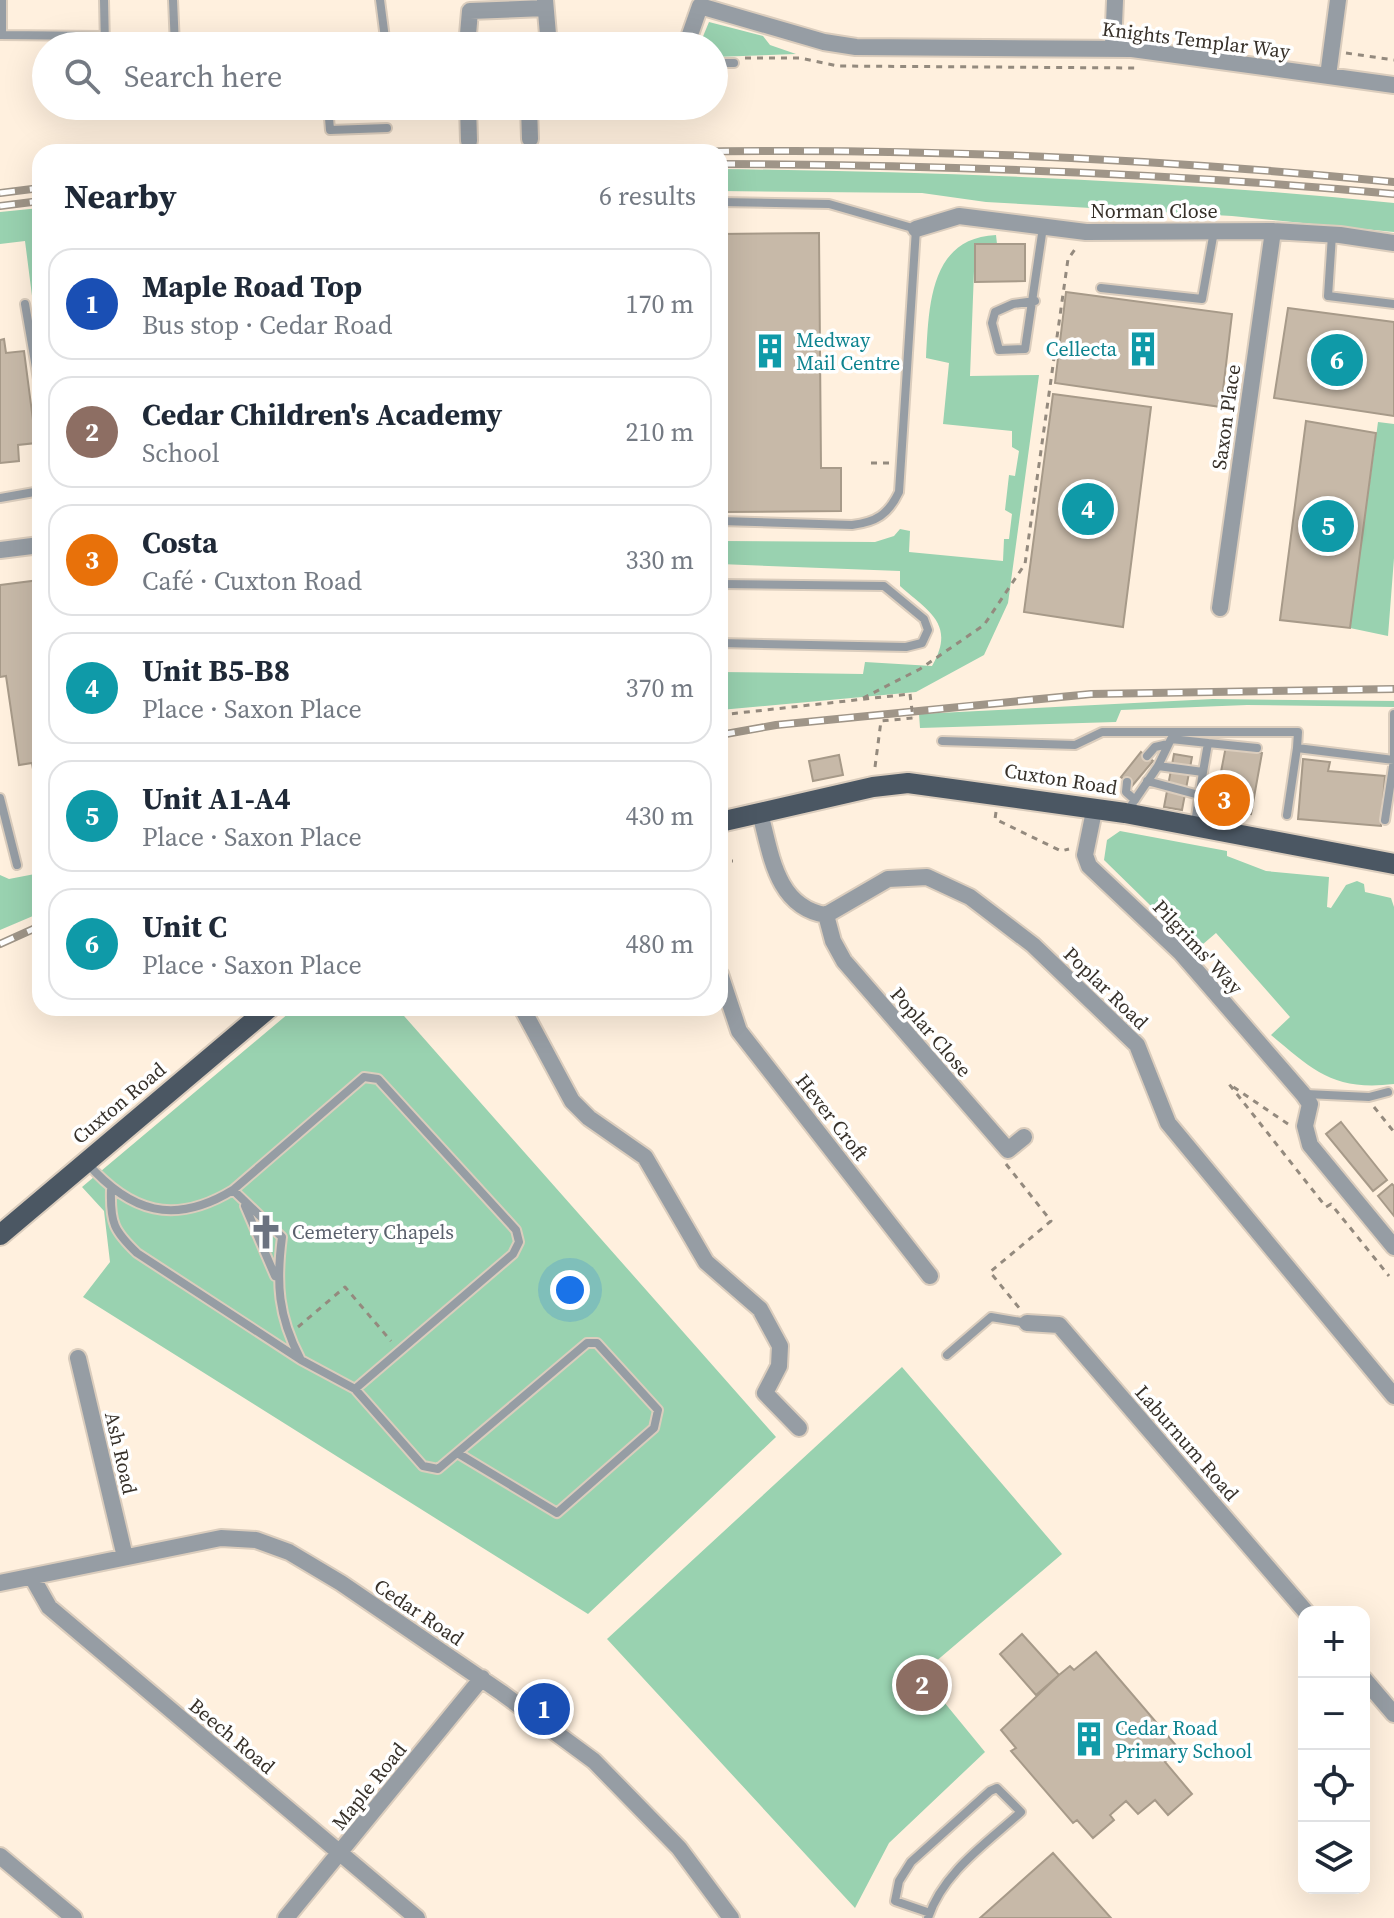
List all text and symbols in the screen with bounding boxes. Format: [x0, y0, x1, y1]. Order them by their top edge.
street label: Knights Templar Way [1100, 15, 1292, 66]
search box [32, 32, 728, 120]
icon: search [60, 54, 104, 98]
text: Search here [124, 56, 282, 97]
text: Nearby [64, 173, 177, 219]
text: 6 results [599, 178, 696, 214]
street label: Norman Close [1090, 197, 1218, 225]
text: Maple Road Top [142, 266, 362, 307]
text: 1 [85, 286, 99, 322]
text: 170 m [626, 286, 694, 322]
text: Bus stop · Cedar Road [142, 307, 392, 343]
place label: Medway Mail Centre [796, 326, 900, 377]
building icon: Cellecta [1124, 330, 1162, 368]
pin: 6 [1311, 330, 1363, 390]
building icon: Medway Mail Centre [751, 332, 789, 370]
place label: Cellecta [1046, 335, 1118, 363]
street label: Saxon Place [1205, 363, 1247, 471]
text: Cedar Children's Academy [142, 394, 502, 435]
text: 2 [85, 414, 99, 450]
text: 210 m [626, 414, 694, 450]
text: School [142, 435, 219, 471]
pin: 4 [1062, 479, 1114, 539]
pin: 5 [1302, 496, 1354, 556]
text: Costa [142, 522, 218, 563]
text: 3 [85, 542, 99, 578]
text: 330 m [626, 542, 694, 578]
text: Café · Cuxton Road [142, 563, 362, 599]
text: Unit B5-B8 [142, 650, 290, 691]
text: 4 [85, 670, 99, 706]
text: 370 m [626, 670, 694, 706]
text: Place · Saxon Place [142, 691, 362, 727]
street label: Cuxton Road [1002, 756, 1120, 802]
pin: 3 [1198, 770, 1250, 830]
text: Unit A1-A4 [142, 778, 291, 819]
text: 5 [85, 798, 99, 834]
text: 430 m [626, 798, 694, 834]
text: Place · Saxon Place [142, 819, 362, 855]
street label: Pilgrims' Way [1147, 893, 1250, 1001]
text: Unit C [142, 906, 227, 947]
text: 6 [85, 926, 99, 962]
text: 480 m [626, 926, 694, 962]
street label: Poplar Road [1057, 940, 1155, 1036]
text: Place · Saxon Place [142, 947, 362, 983]
street label: Poplar Close [884, 981, 978, 1083]
street label: Cuxton Road [66, 1055, 172, 1150]
street label: Hever Croft [789, 1068, 875, 1166]
church icon: Cemetery Chapels [247, 1213, 285, 1251]
place label: Cemetery Chapels [292, 1218, 454, 1246]
your location [550, 1270, 590, 1310]
street label: Laburnum Road [1129, 1379, 1246, 1507]
street label: Ash Road [98, 1409, 144, 1498]
street label: Cedar Road [369, 1572, 470, 1653]
map controls [1298, 1606, 1370, 1894]
button: + [1298, 1606, 1370, 1678]
pin: 2 [896, 1655, 948, 1715]
button: − [1298, 1678, 1370, 1750]
pin: 1 [518, 1679, 570, 1739]
street label: Beech Road [183, 1692, 282, 1781]
place label: Cedar Road Primary School [1115, 1714, 1252, 1765]
building icon: Cedar Road Primary School [1070, 1720, 1108, 1758]
street label: Maple Road [325, 1736, 413, 1836]
button: locate [1298, 1750, 1370, 1822]
button: layers [1298, 1822, 1370, 1894]

